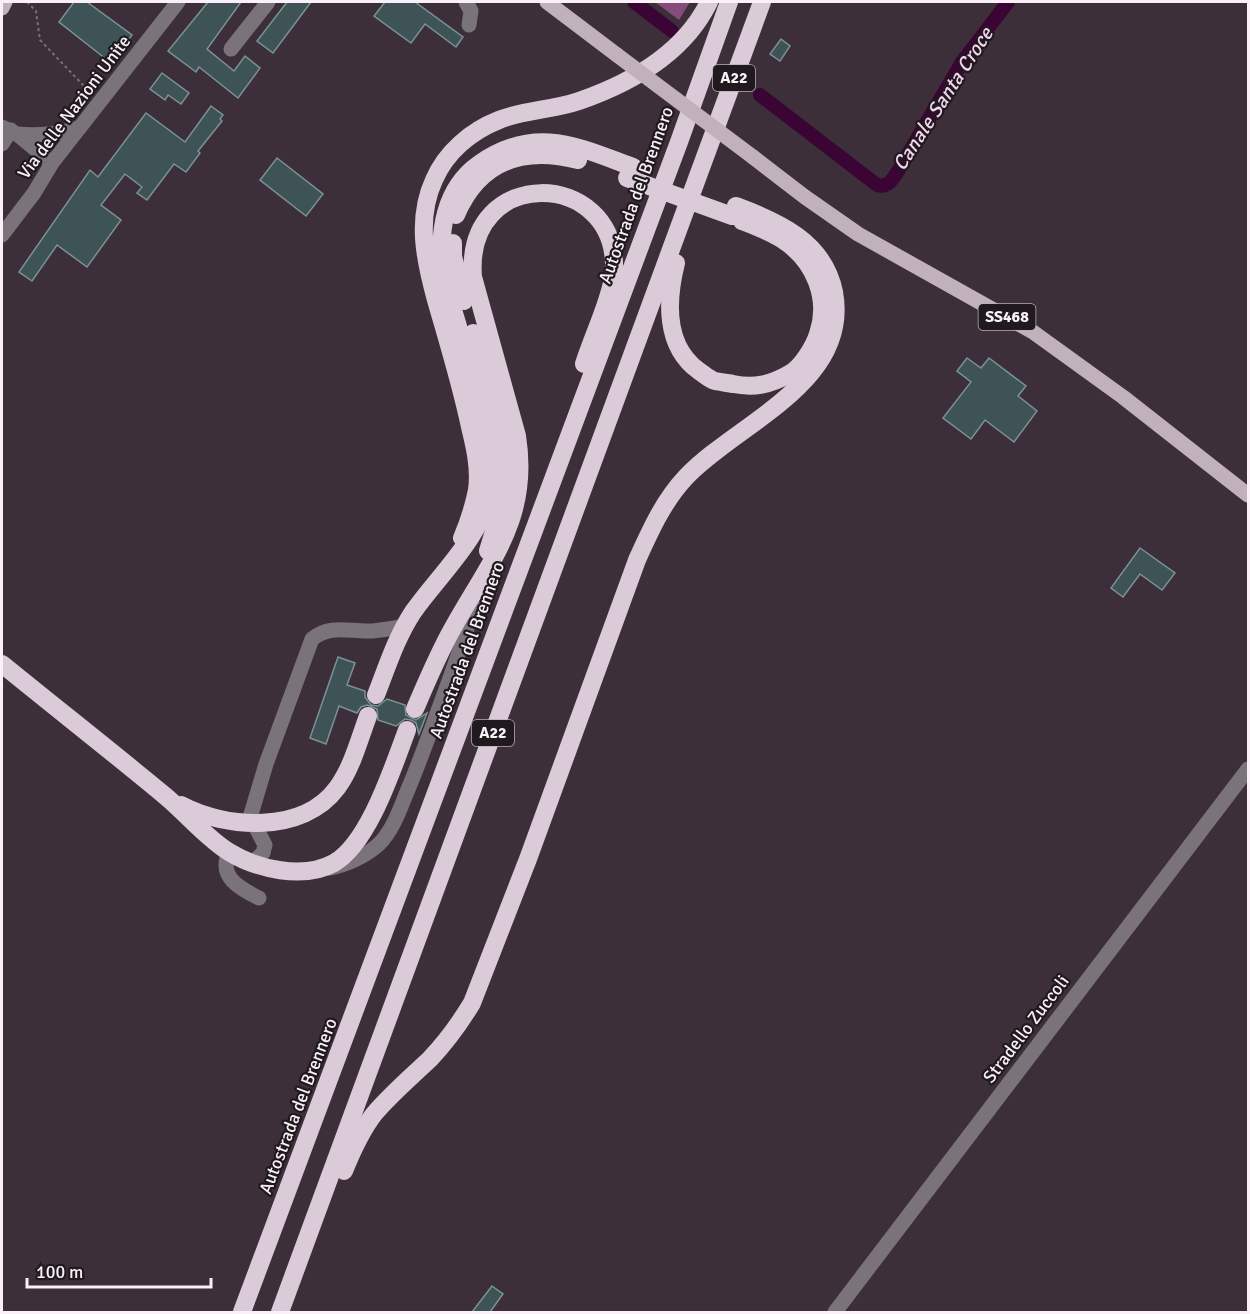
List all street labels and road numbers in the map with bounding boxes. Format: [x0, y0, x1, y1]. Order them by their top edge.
street label: Via delle Nazioni Unite [13, 31, 135, 183]
road number: A22 [713, 65, 755, 91]
street label: Autostrada del Brennero [594, 104, 678, 286]
road number: SS468 [978, 304, 1036, 330]
street label: Autostrada del Brennero [425, 559, 509, 741]
road number: A22 [472, 720, 514, 746]
street label: Stradello Zuccoli [978, 971, 1074, 1087]
street label: Autostrada del Brennero [254, 1015, 342, 1197]

